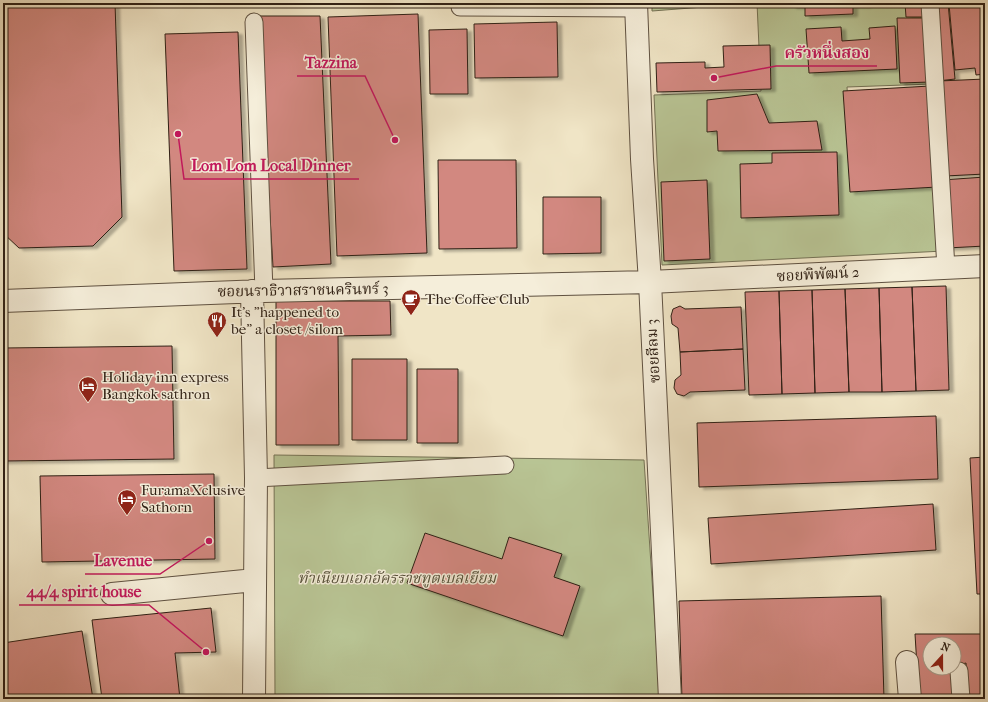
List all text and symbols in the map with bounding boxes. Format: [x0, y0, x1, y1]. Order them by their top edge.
callout: ครัวหนึ่งสอง [776, 38, 877, 66]
text: ครัวหนึ่งสอง [785, 41, 869, 62]
callout: Tazzina [297, 48, 365, 76]
text: Tazzina [304, 53, 358, 72]
callout: Lom Lom Local Dinner [184, 151, 359, 179]
text: Lom Lom Local Dinner [191, 156, 352, 175]
street label: ซอยพิพัฒน์ 2 [776, 262, 860, 285]
street label: ซอยนราธิวาสราชนครินทร์ 3 [217, 279, 389, 300]
cafe icon: The Coffee Club [400, 288, 422, 316]
place label: The Coffee Club [425, 290, 530, 308]
place label: It's "happened to be" a closet /silom [230, 303, 343, 338]
restaurant icon: It's "happened to be" a closet /silom [206, 310, 228, 338]
street label: ซอยสีลม 3 [642, 318, 664, 384]
place label: Holiday inn express Bangkok sathron [102, 368, 229, 403]
hotel icon: Holiday inn express Bangkok sathron [77, 375, 99, 403]
place label: FuramaXclusive Sathorn [141, 481, 246, 516]
hotel icon: FuramaXclusive Sathorn [116, 488, 138, 516]
callout: Lavenue [85, 546, 160, 574]
text: Lavenue [94, 551, 152, 570]
park label: ทำเนียบเอกอัครราชทูตเบลเยียม [298, 569, 497, 588]
callout: 44/4 spirit house [19, 577, 149, 605]
text: 44/4 spirit house [26, 582, 142, 602]
north arrow [922, 636, 962, 676]
text: N [939, 640, 952, 655]

